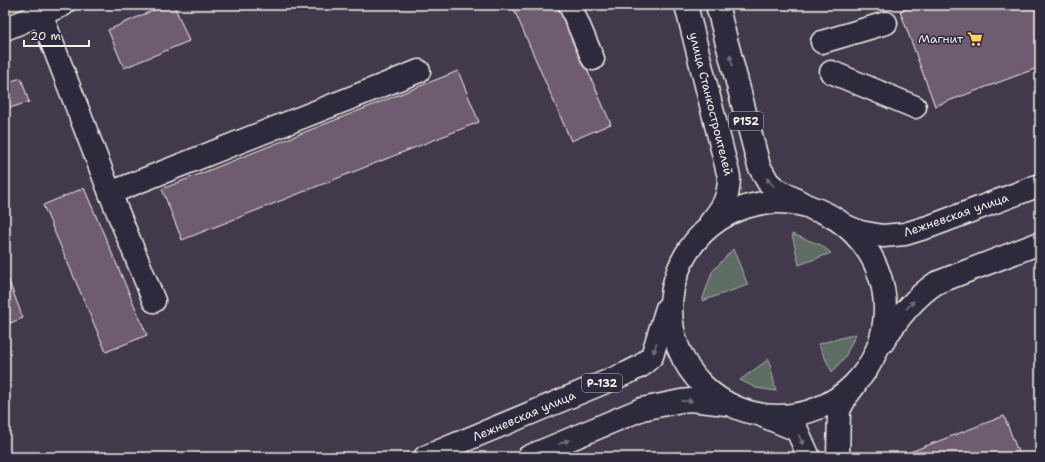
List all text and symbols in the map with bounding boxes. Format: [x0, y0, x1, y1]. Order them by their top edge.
scale bar [24, 22, 89, 48]
text: 20 m [30, 28, 61, 44]
supermarket icon: Магнит [966, 30, 984, 48]
street label: улица Станкостроителей [685, 31, 737, 177]
place label: Магнит [918, 31, 964, 47]
one-way arrow [728, 53, 734, 65]
road number: Р152 [729, 112, 763, 130]
one-way arrow [766, 177, 775, 188]
street label: Лежневская улица [901, 189, 1011, 241]
one-way arrow [906, 300, 915, 310]
one-way arrow [652, 343, 658, 355]
road number: Р-132 [582, 374, 622, 392]
street label: Лежневская улица [470, 387, 578, 445]
one-way arrow [681, 398, 694, 404]
one-way arrow [798, 434, 804, 446]
one-way arrow [559, 439, 570, 445]

